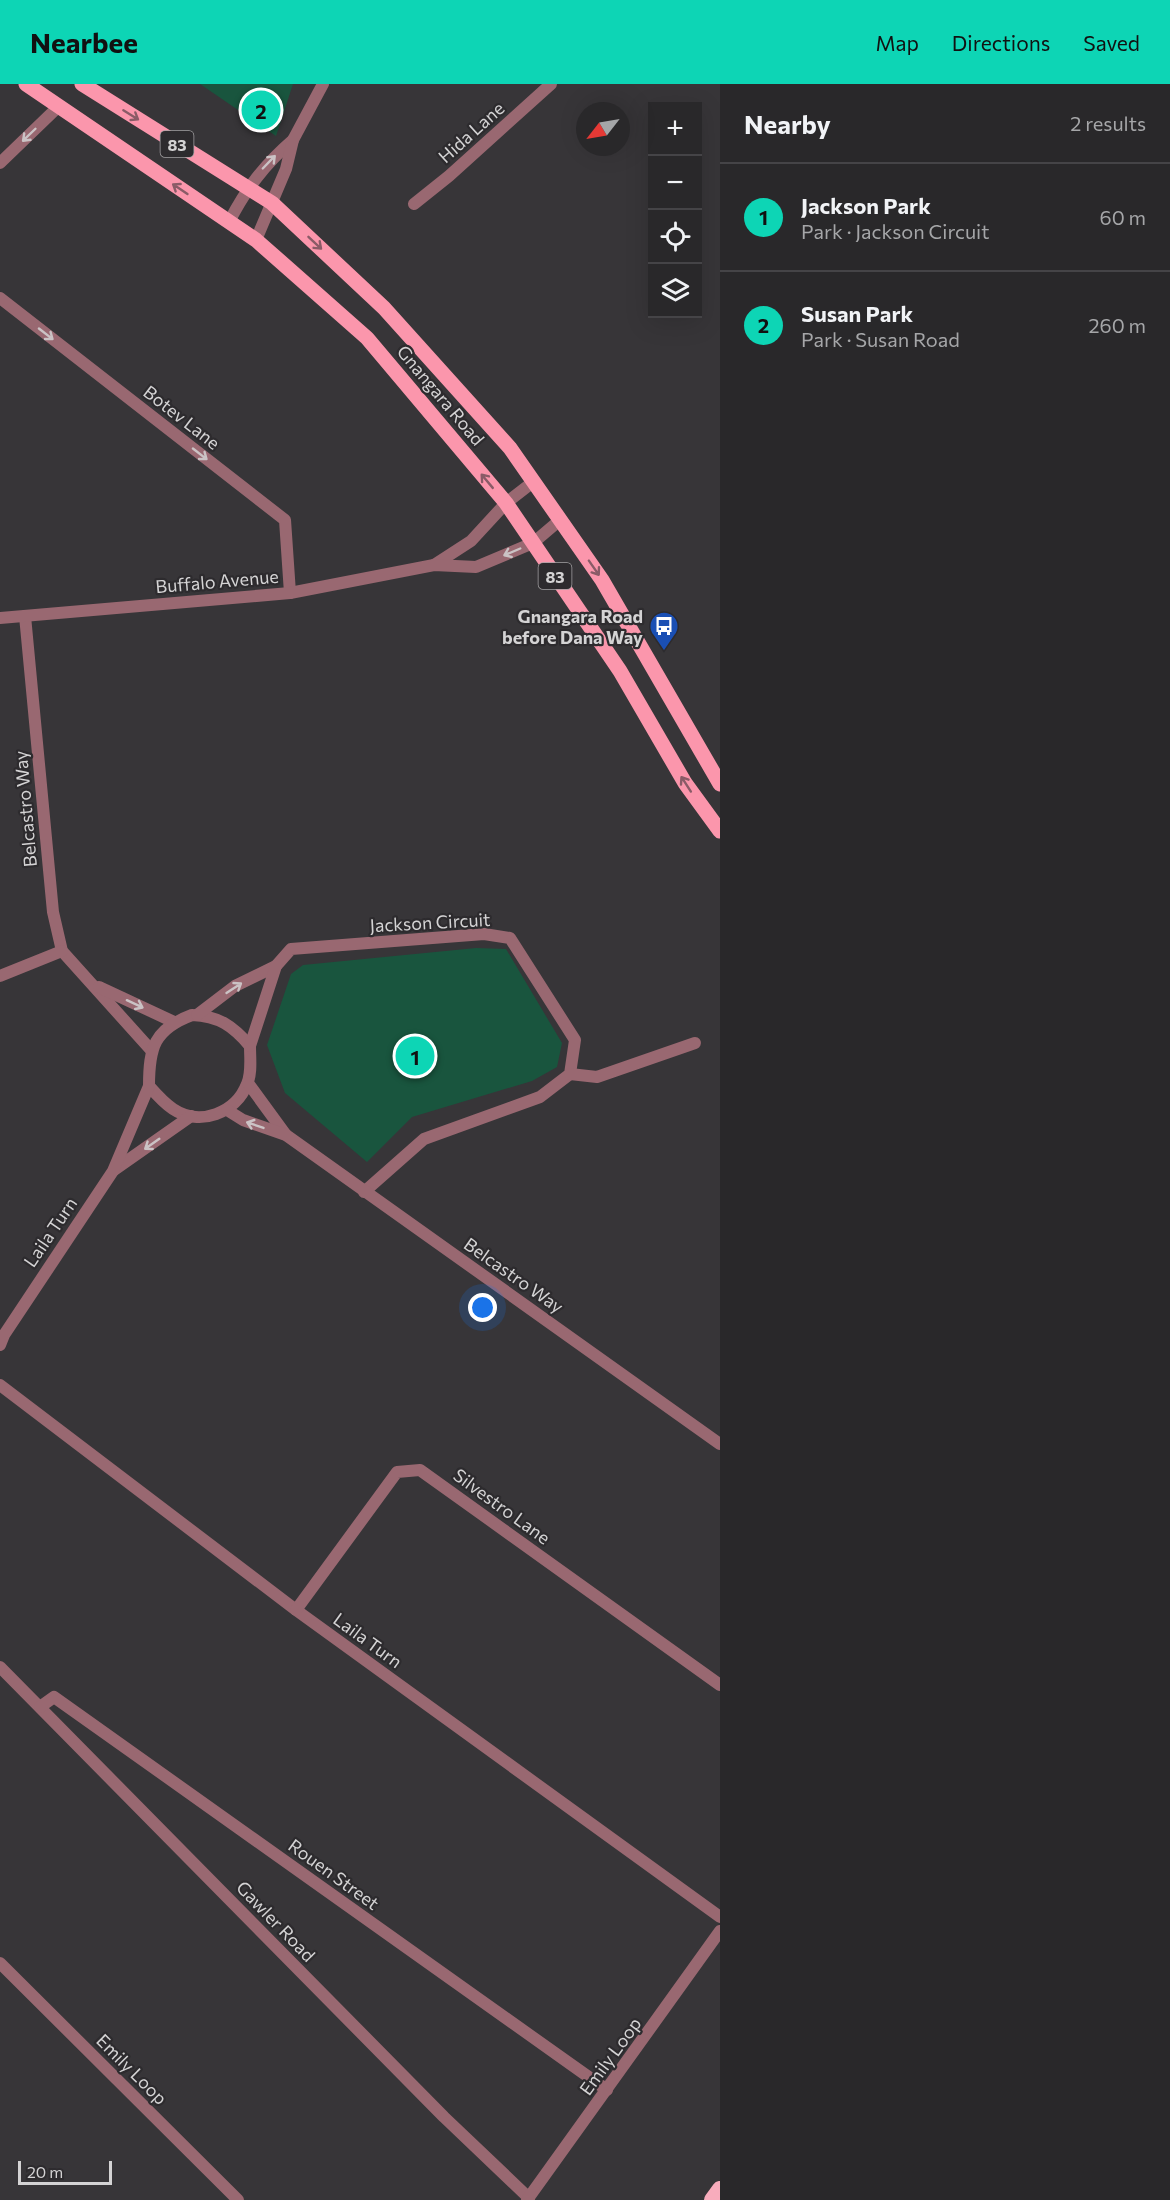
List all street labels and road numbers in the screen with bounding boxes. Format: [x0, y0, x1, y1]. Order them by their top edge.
street label: Hida Lane [434, 97, 508, 167]
road number: 83 [160, 131, 194, 157]
street label: Gnangara Road [393, 340, 489, 450]
street label: Botev Lane [139, 380, 225, 454]
road number: 83 [538, 563, 572, 589]
street label: Buffalo Avenue [155, 565, 279, 597]
street label: Belcastro Way [9, 750, 41, 868]
street label: Jackson Circuit [369, 908, 491, 936]
street label: Laila Turn [19, 1193, 81, 1271]
street label: Belcastro Way [460, 1233, 568, 1317]
street label: Silvestro Lane [449, 1464, 555, 1548]
street label: Laila Turn [329, 1608, 407, 1672]
street label: Rouen Street [284, 1834, 384, 1914]
street label: Gawler Road [232, 1876, 320, 1966]
street label: Emily Loop [574, 2013, 646, 2099]
street label: Emily Loop [92, 2029, 172, 2109]

